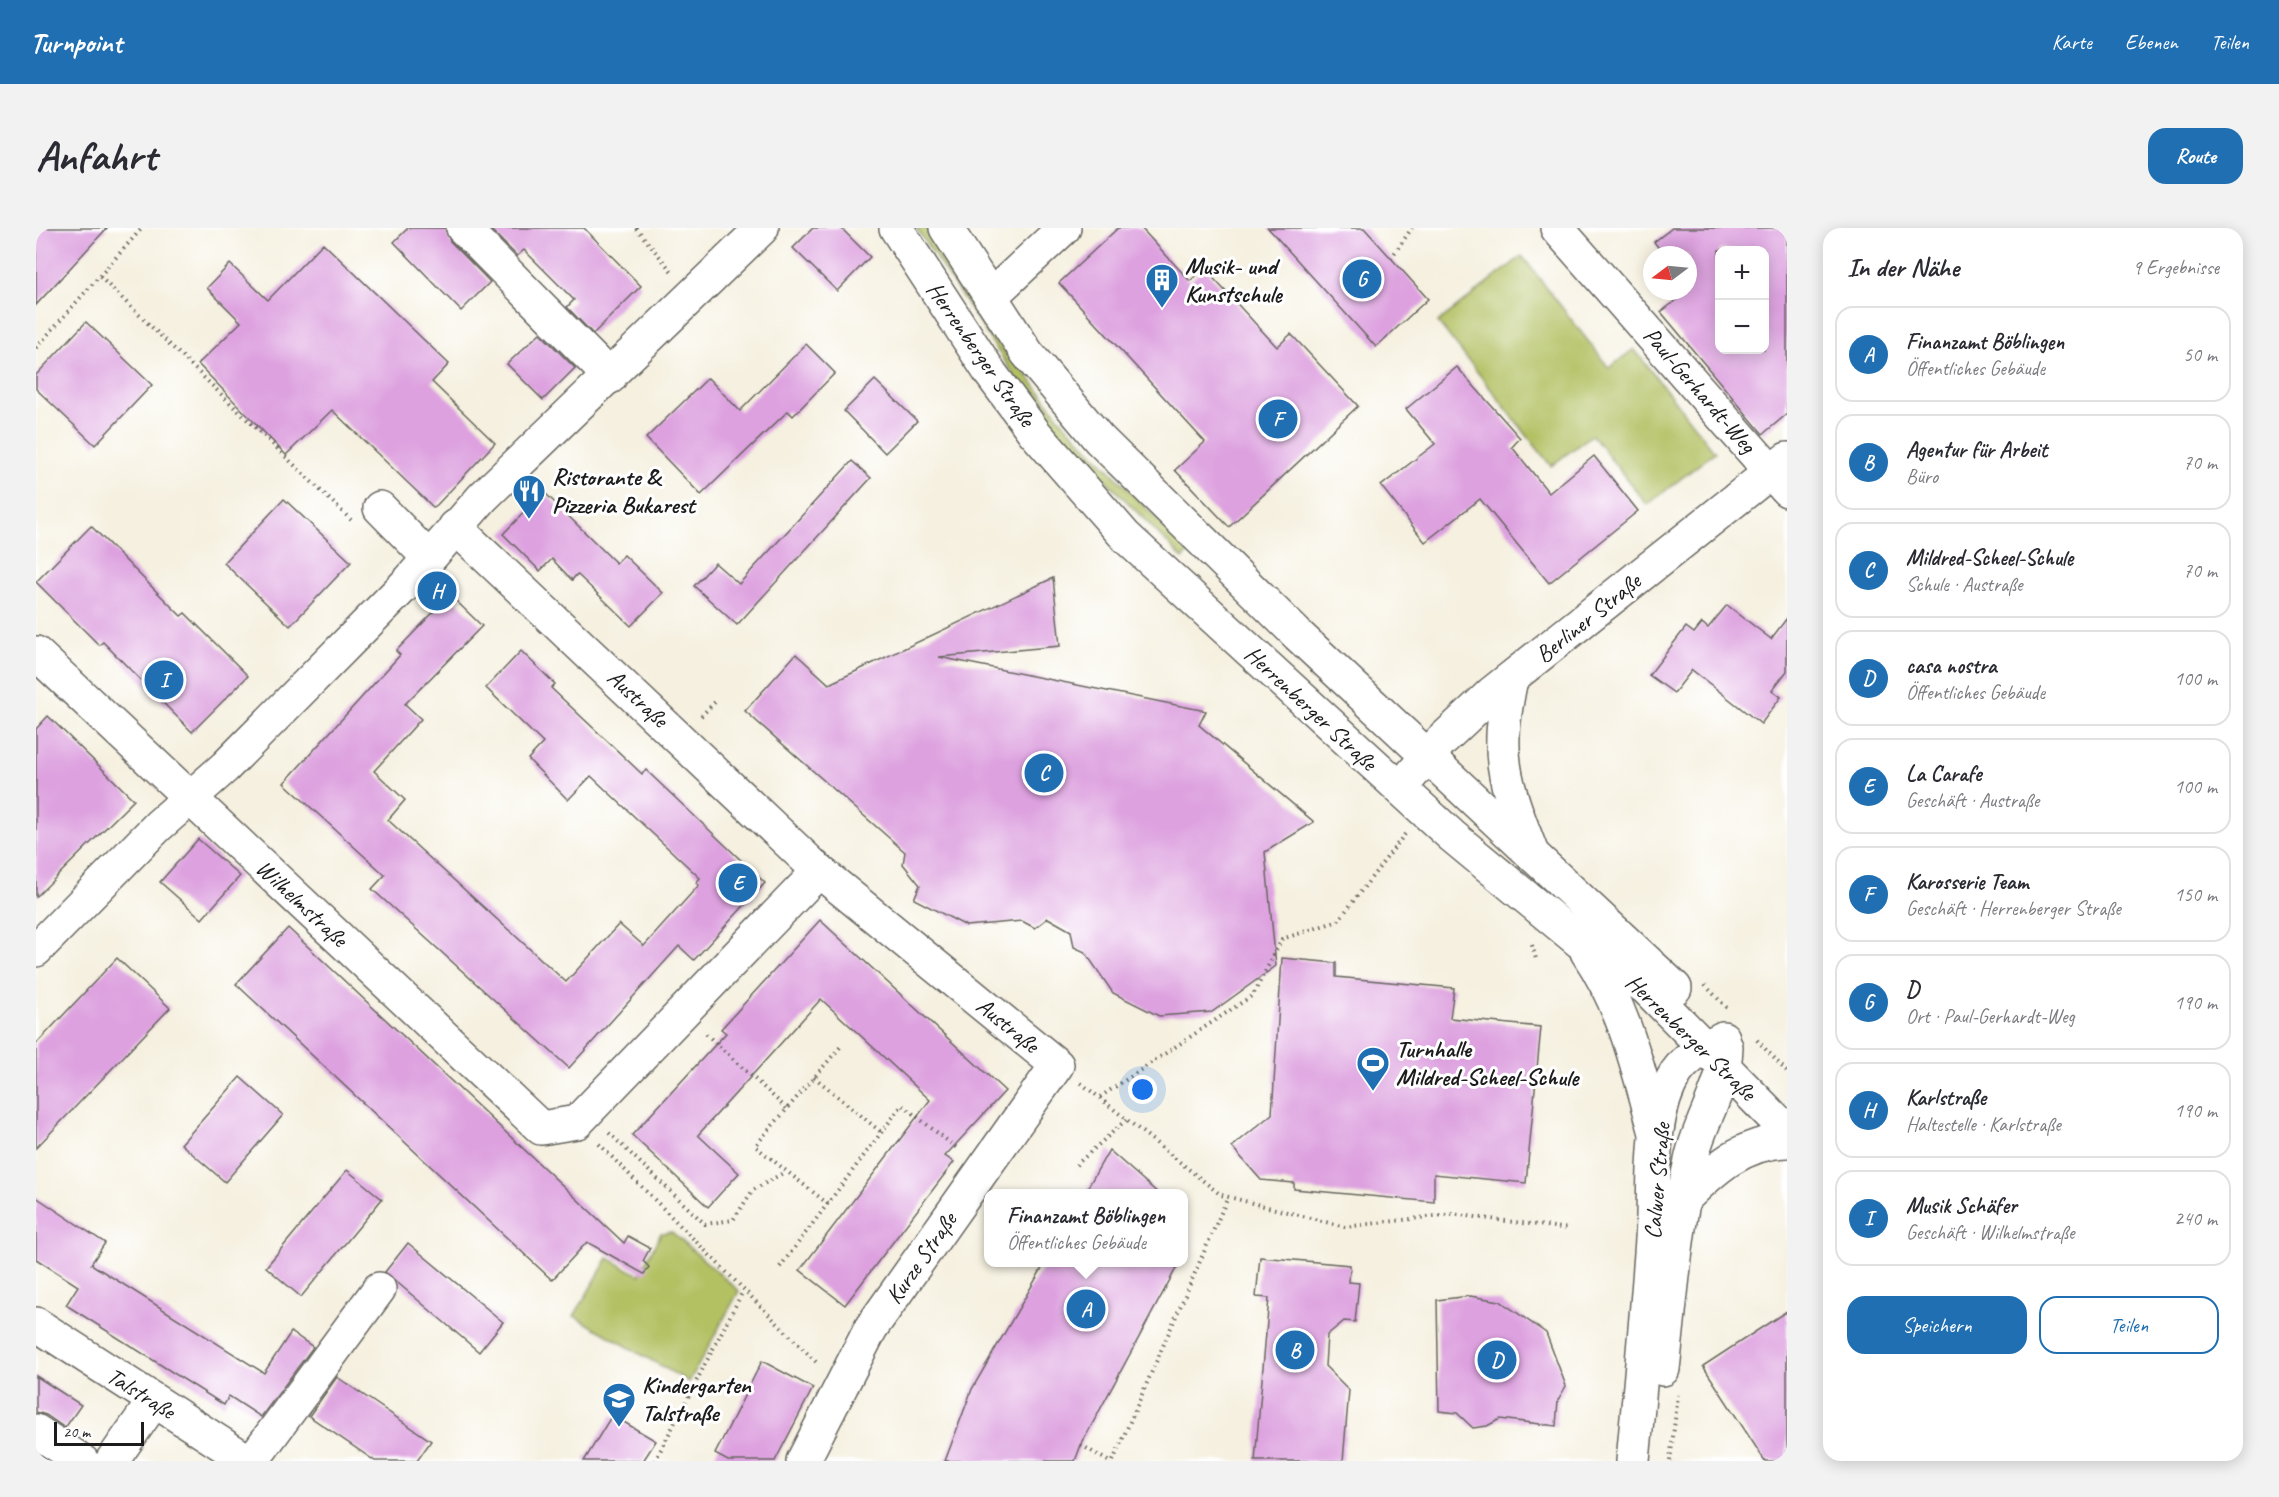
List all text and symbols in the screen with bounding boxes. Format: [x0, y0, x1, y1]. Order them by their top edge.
text: Turnpoint [30, 25, 122, 60]
text: Karte [2052, 29, 2092, 55]
text: Ebenen [2125, 29, 2178, 55]
text: Teilen [2211, 29, 2249, 55]
button: Route [2148, 128, 2243, 184]
text: Anfahrt [36, 130, 156, 183]
north arrow [1643, 246, 1697, 300]
map controls [1715, 246, 1769, 354]
button: + [1715, 246, 1769, 300]
place label: Musik- und Kunstschule [1185, 251, 1284, 309]
text: In der Nähe [1847, 251, 1959, 284]
text: 9 Ergebnisse [2132, 255, 2219, 280]
pin: G [1342, 256, 1382, 302]
building icon: Musik- und Kunstschule [1144, 262, 1180, 309]
street label: Herrenberger Straße [920, 276, 1043, 434]
button: − [1715, 300, 1769, 354]
street label: Paul-Gerhardt-Weg [1637, 321, 1764, 460]
text: Finanzamt Böblingen [1906, 328, 2064, 356]
text: A [1863, 342, 1874, 367]
text: 50 m [2183, 342, 2217, 367]
text: Öffentliches Gebäude [1906, 356, 2045, 381]
pin: F [1258, 396, 1298, 441]
text: Agentur für Arbeit [1906, 436, 2047, 464]
text: B [1863, 450, 1874, 475]
text: 70 m [2183, 450, 2217, 475]
place label: Ristorante & Pizzeria Bukarest [552, 462, 698, 520]
text: Büro [1906, 464, 1938, 489]
restaurant icon: Ristorante & Pizzeria Bukarest [511, 473, 547, 520]
text: Mildred-Scheel-Schule [1906, 544, 2073, 572]
text: C [1864, 558, 1873, 583]
text: 70 m [2183, 558, 2217, 583]
street label: Berliner Straße [1529, 565, 1648, 669]
pin: H [418, 568, 456, 614]
text: Schule · Austraße [1906, 572, 2023, 597]
street label: Herrenberger Straße [1239, 639, 1385, 778]
text: casa nostra [1906, 652, 1997, 680]
pin: I [144, 658, 184, 702]
street label: Austraße [601, 662, 676, 735]
text: D [1863, 666, 1874, 691]
text: 100 m [2174, 666, 2217, 691]
text: Öffentliches Gebäude [1906, 680, 2045, 705]
pin: C [1024, 750, 1064, 796]
text: La Carafe [1906, 760, 1981, 788]
text: E [1863, 774, 1874, 799]
text: 100 m [2174, 774, 2217, 799]
text: Geschäft · Austraße [1906, 788, 2039, 813]
street label: Wilhelmstraße [250, 853, 356, 955]
pin: E [718, 860, 758, 906]
text: Karosserie Team [1906, 868, 2028, 896]
text: F [1864, 882, 1873, 907]
text: 150 m [2174, 882, 2217, 907]
text: Geschäft · Herrenberger Straße [1906, 896, 2121, 921]
street label: Herrenberger Straße [1619, 967, 1764, 1108]
text: D [1906, 976, 1919, 1004]
text: G [1864, 990, 1873, 1015]
text: 190 m [2174, 990, 2217, 1015]
street label: Austraße [970, 991, 1047, 1061]
text: Ort · Paul-Gerhardt-Weg [1906, 1004, 2075, 1029]
place label: Turnhalle Mildred-Scheel-Schule [1396, 1034, 1580, 1092]
sports icon: Turnhalle Mildred-Scheel-Schule [1355, 1045, 1391, 1092]
your location [1128, 1075, 1157, 1104]
text: Karlstraße [1906, 1084, 1986, 1112]
text: H [1863, 1098, 1874, 1123]
text: 190 m [2174, 1098, 2217, 1123]
text: Haltestelle · Karlstraße [1906, 1112, 2061, 1137]
street label: Calwer Straße [1637, 1120, 1677, 1240]
popup [984, 1189, 1188, 1267]
text: Musik Schäfer [1906, 1192, 2017, 1220]
text: Finanzamt Böblingen [1007, 1202, 1165, 1230]
street label: Kurze Straße [879, 1205, 965, 1309]
text: I [1864, 1206, 1873, 1231]
text: 240 m [2174, 1206, 2217, 1231]
text: Geschäft · Wilhelmstraße [1906, 1220, 2075, 1245]
text: Öffentliches Gebäude [1007, 1230, 1146, 1255]
pin: A [1066, 1286, 1106, 1332]
button: Speichern [1847, 1296, 2027, 1354]
button: Teilen [2039, 1296, 2219, 1354]
pin: B [1276, 1328, 1314, 1372]
pin: D [1478, 1338, 1516, 1382]
street label: Talstraße [101, 1360, 183, 1427]
place label: Kindergarten Talstraße [642, 1370, 752, 1428]
school or university icon: Kindergarten Talstraße [601, 1381, 637, 1428]
scale bar [54, 1419, 144, 1446]
text: 20 m [63, 1422, 90, 1442]

